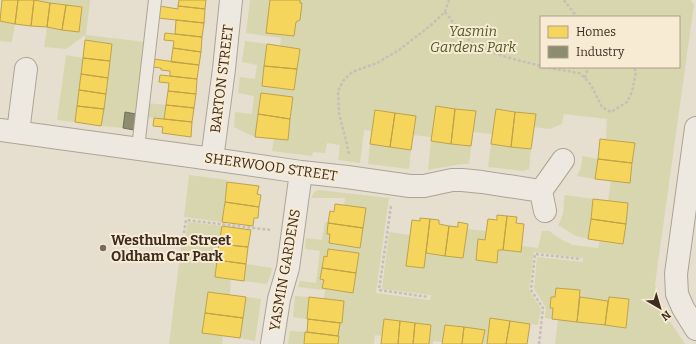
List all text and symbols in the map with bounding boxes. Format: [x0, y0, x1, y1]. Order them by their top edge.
legend [540, 16, 680, 68]
park label: Yasmin Gardens Park [430, 23, 516, 56]
street label: BARTON STREET [207, 24, 237, 134]
text: Homes [576, 25, 616, 39]
text: Industry [576, 45, 625, 59]
street label: SHERWOOD STREET [203, 149, 339, 185]
street label: YASMIN GARDENS [266, 208, 304, 332]
place label: Westhulme Street Oldham Car Park [111, 232, 232, 265]
marker: Westhulme Street Oldham Car Park [98, 243, 108, 253]
north arrow [640, 288, 680, 328]
text: N [658, 308, 673, 324]

